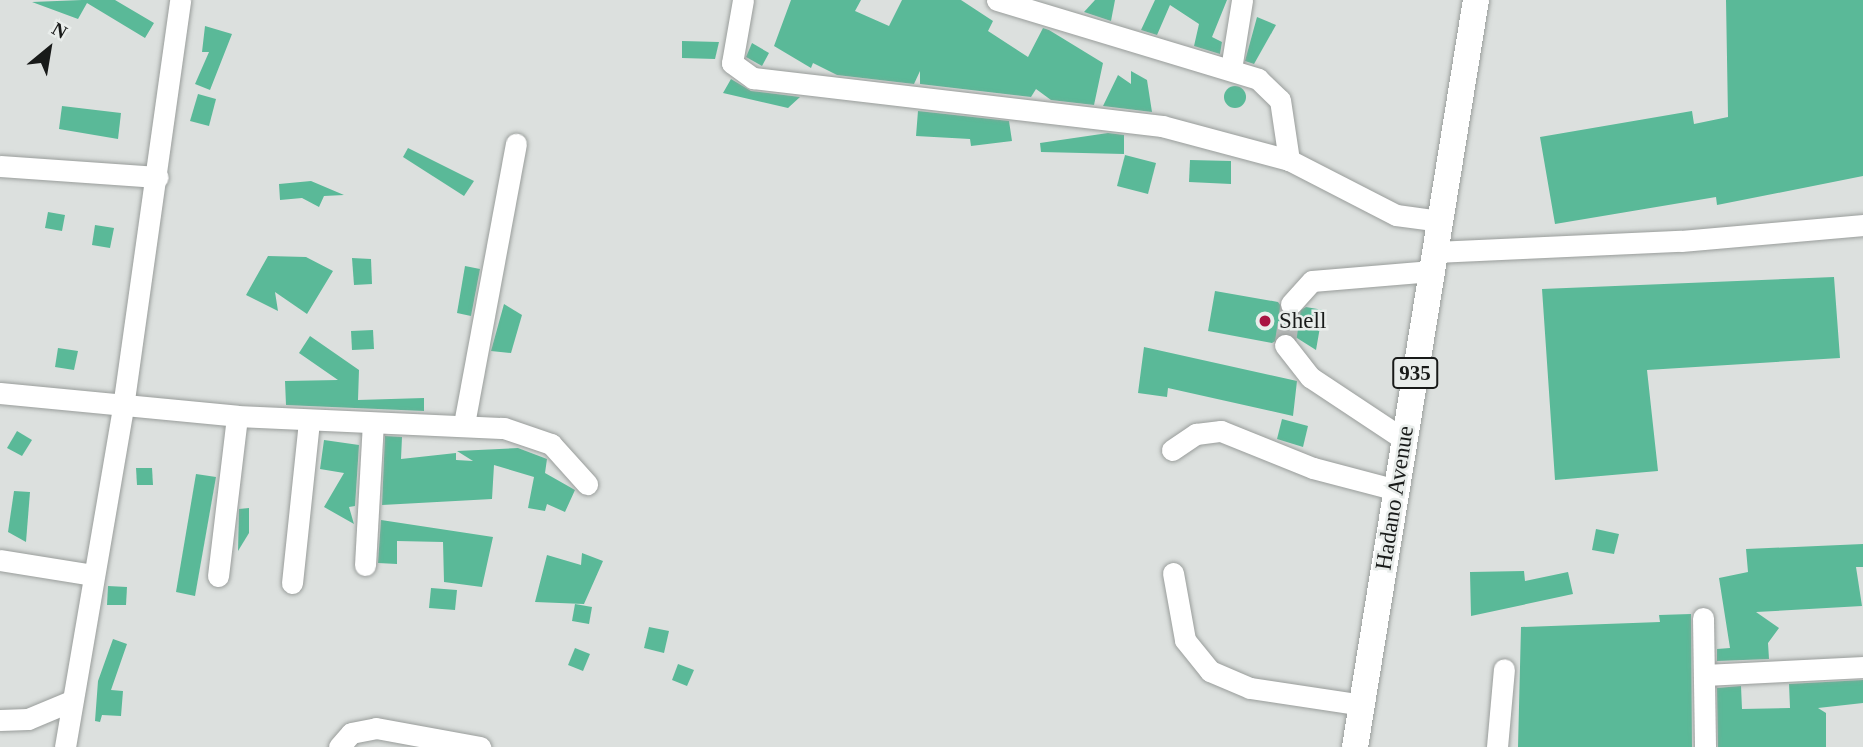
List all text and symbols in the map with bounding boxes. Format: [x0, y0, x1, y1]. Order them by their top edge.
north arrow [14, 14, 84, 84]
text: N [49, 18, 71, 43]
place label: Shell [1279, 307, 1326, 335]
marker: Shell [1257, 313, 1273, 329]
road number: 935 [1392, 356, 1438, 390]
street label: Hadano Avenue [1370, 423, 1420, 573]

